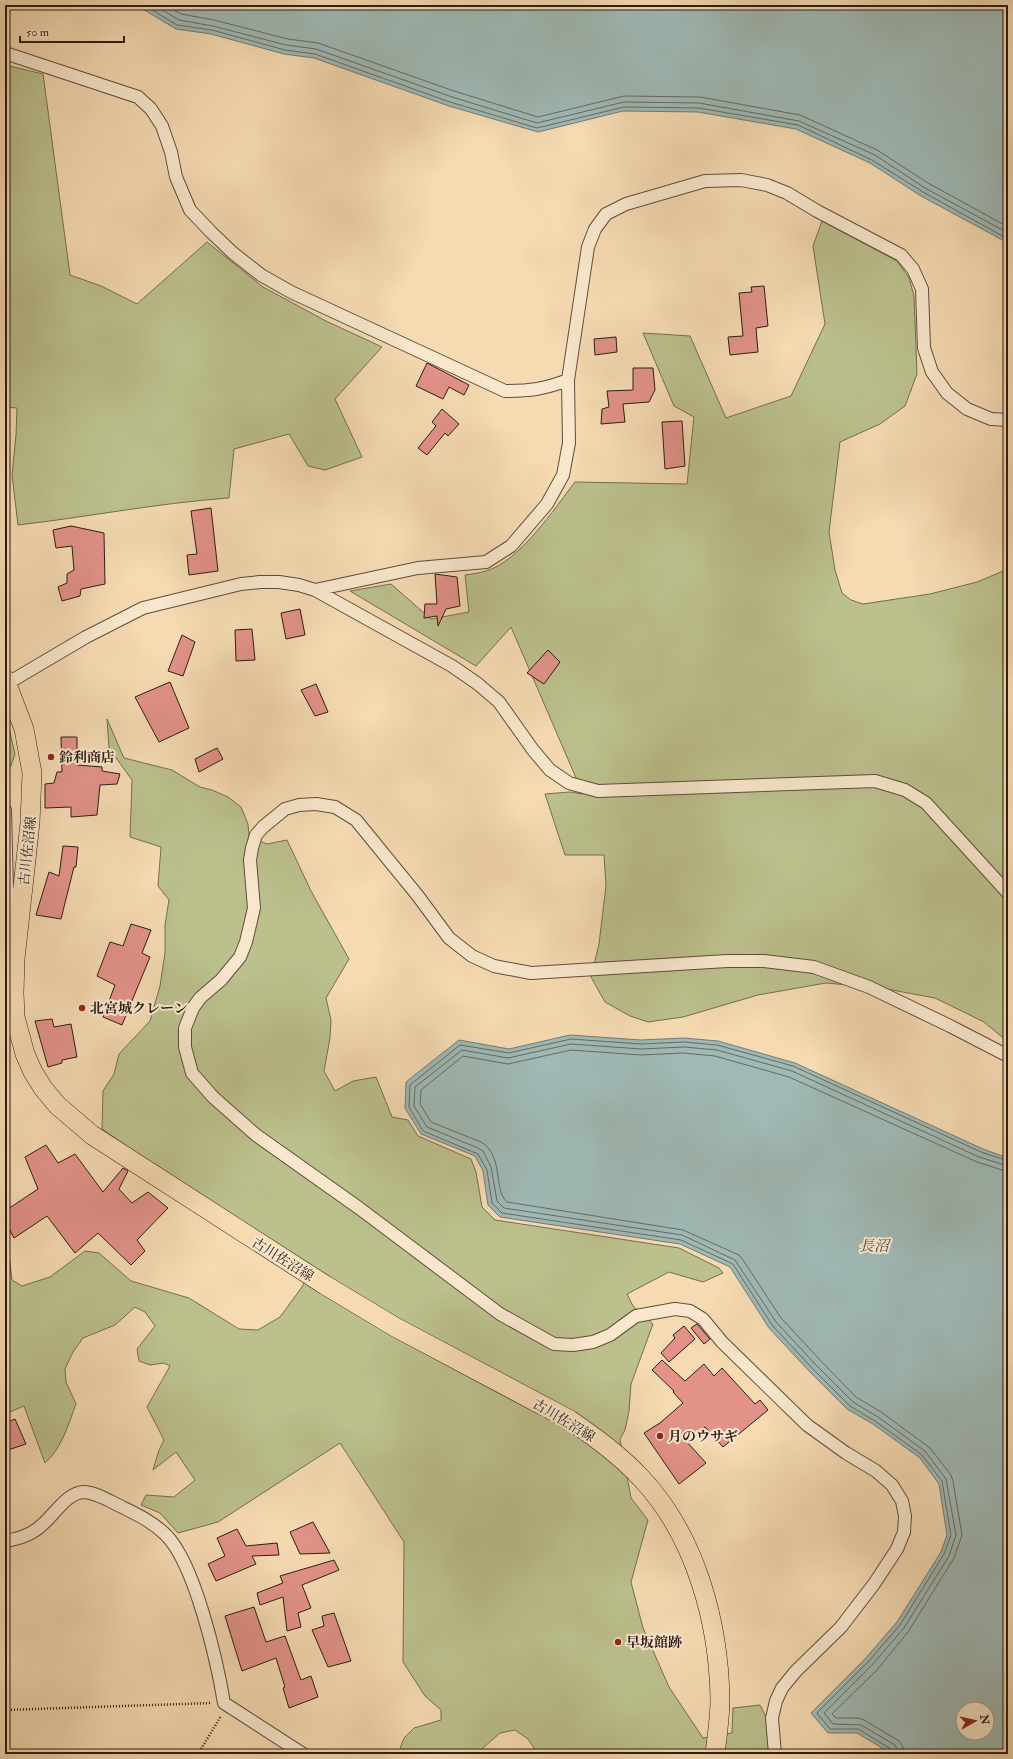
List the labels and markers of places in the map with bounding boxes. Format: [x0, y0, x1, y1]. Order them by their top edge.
place label: 鈴利商店 [59, 749, 115, 766]
marker: 鈴利商店 [46, 752, 56, 762]
place label: 北宮城クレーン [90, 1000, 188, 1017]
marker: 北宮城クレーン [77, 1003, 87, 1013]
place label: 月のウサギ [668, 1428, 738, 1445]
marker: 月のウサギ [655, 1431, 665, 1441]
place label: 早坂館跡 [626, 1634, 682, 1651]
marker: 早坂館跡 [613, 1637, 623, 1647]

